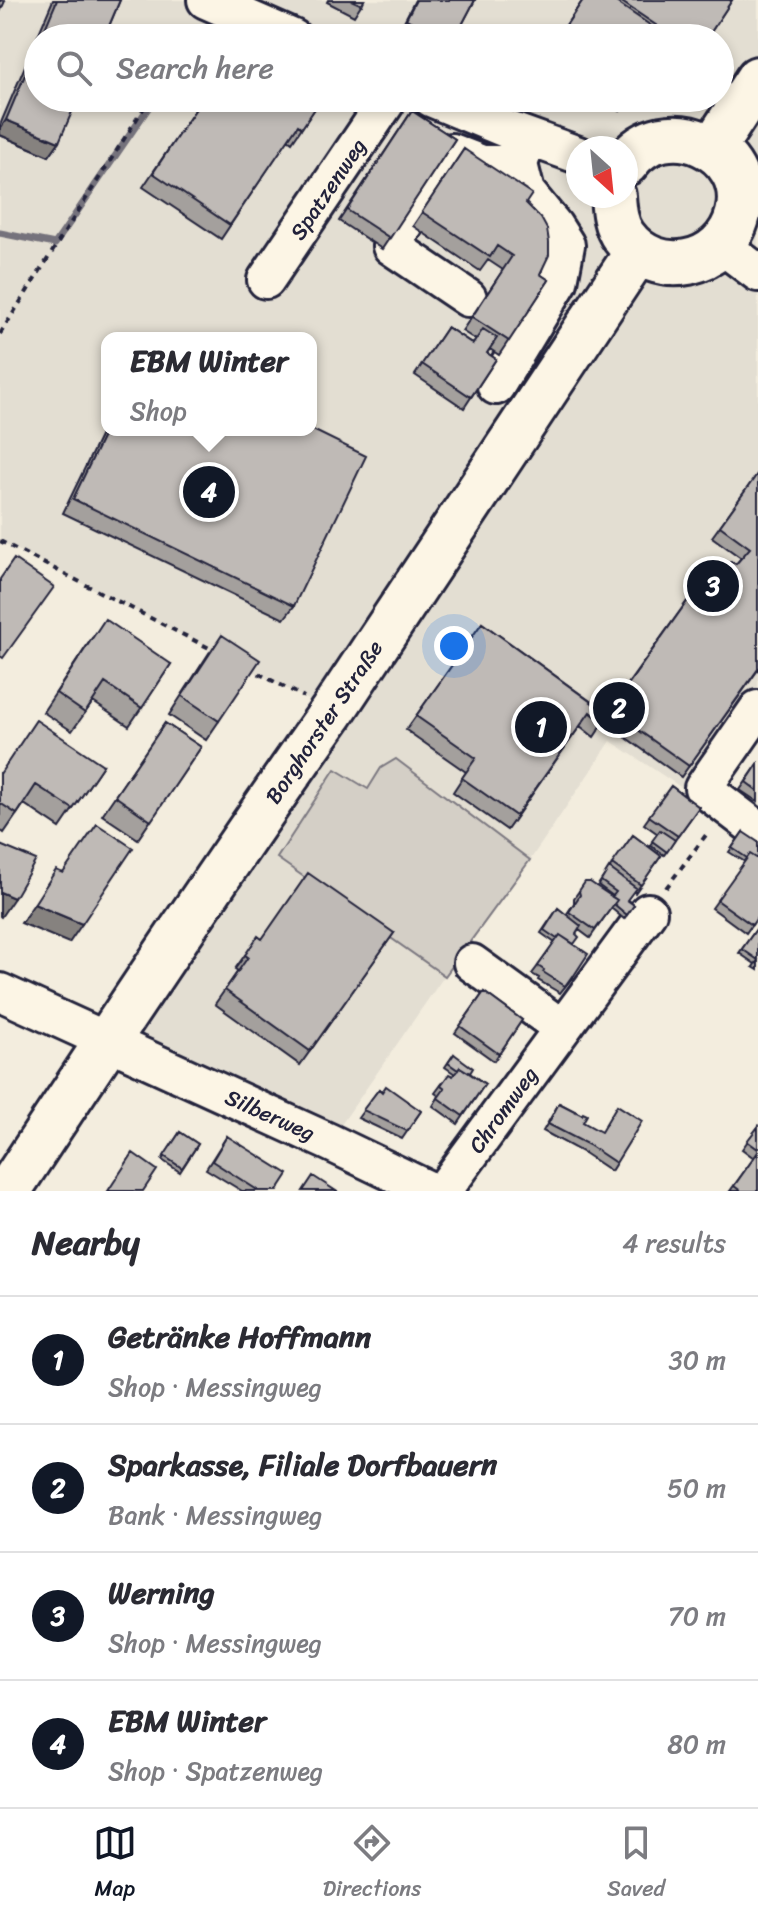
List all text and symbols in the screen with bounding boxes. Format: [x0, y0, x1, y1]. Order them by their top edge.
search box [24, 24, 734, 112]
text: Search here [116, 41, 274, 95]
icon: search [52, 46, 96, 90]
street label: Spatzenweg [279, 130, 377, 248]
north arrow [566, 136, 638, 208]
popup [101, 332, 317, 436]
text: EBM Winter [130, 334, 288, 388]
text: Shop [130, 388, 187, 434]
pin: 4 [183, 462, 235, 522]
pin: 3 [687, 556, 739, 616]
your location [434, 626, 474, 666]
street label: Borghorster Straße [254, 632, 394, 812]
pin: 2 [593, 678, 645, 738]
pin: 1 [515, 697, 567, 757]
street label: Chromweg [458, 1058, 548, 1162]
street label: Silberweg [219, 1078, 321, 1152]
text: Nearby [32, 1213, 140, 1273]
text: 4 results [622, 1220, 726, 1266]
text: Getränke Hoffmann [108, 1310, 371, 1364]
text: 1 [52, 1337, 64, 1383]
text: 30 m [669, 1337, 726, 1383]
text: Shop · Messingweg [108, 1364, 322, 1410]
text: Sparkasse, Filiale Dorfbauern [108, 1438, 497, 1492]
text: 2 [50, 1465, 66, 1511]
text: 50 m [667, 1465, 726, 1511]
text: Bank · Messingweg [108, 1492, 322, 1538]
text: Werning [108, 1566, 215, 1620]
text: 3 [51, 1593, 65, 1639]
text: 70 m [668, 1593, 726, 1639]
text: Shop · Messingweg [108, 1620, 322, 1666]
text: EBM Winter [108, 1694, 266, 1748]
text: 4 [50, 1721, 66, 1767]
text: 80 m [667, 1721, 726, 1767]
text: Shop · Spatzenweg [108, 1748, 323, 1794]
tab: Map [93, 1821, 137, 1908]
tab: Directions [323, 1821, 421, 1908]
tab: Saved [607, 1821, 665, 1908]

